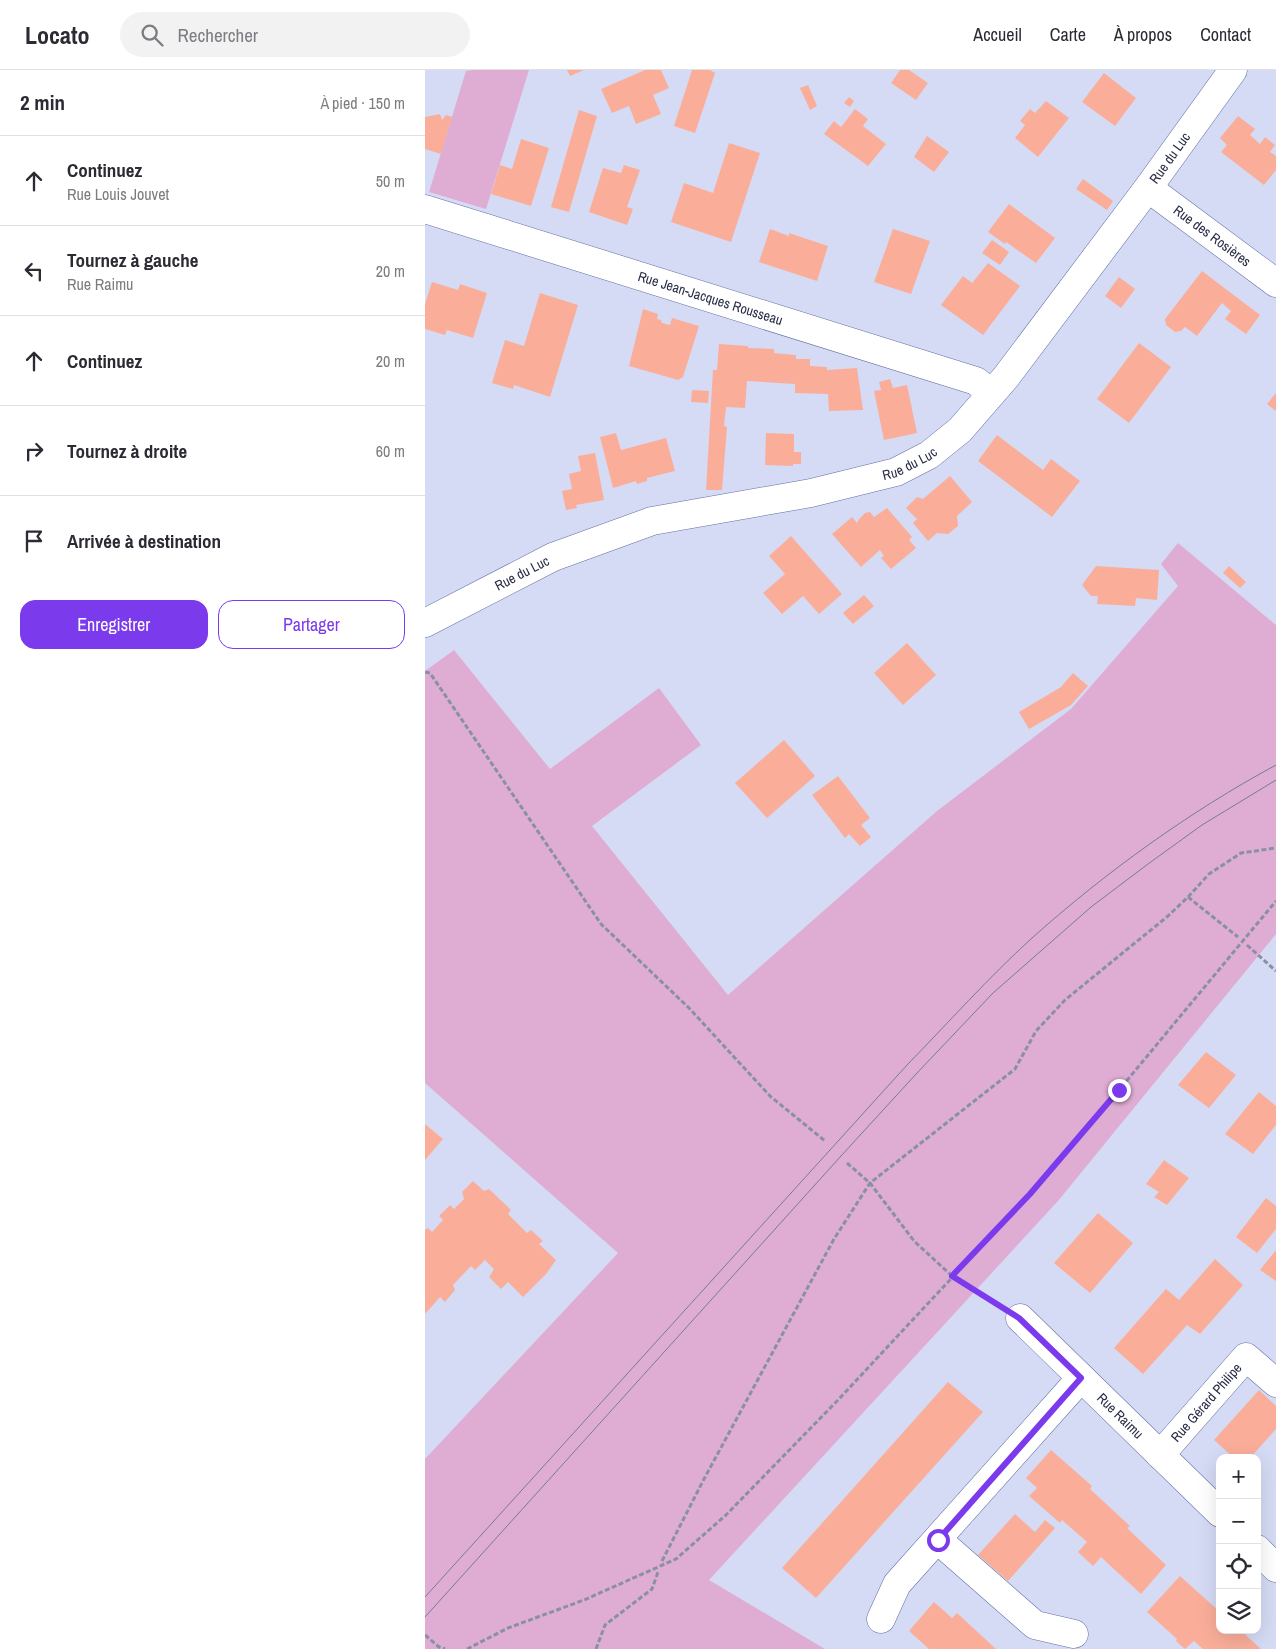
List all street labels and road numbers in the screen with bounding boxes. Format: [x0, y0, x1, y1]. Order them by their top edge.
street label: Rue du Luc [1145, 129, 1194, 187]
street label: Rue des Rosières [1170, 201, 1255, 270]
street label: Rue Jean-Jacques Rousseau [636, 267, 785, 329]
street label: Rue du Luc [880, 443, 941, 484]
street label: Rue du Luc [492, 551, 552, 595]
street label: Rue Gérard Philipe [1167, 1359, 1246, 1446]
street label: Rue Raimu [1093, 1389, 1147, 1442]

